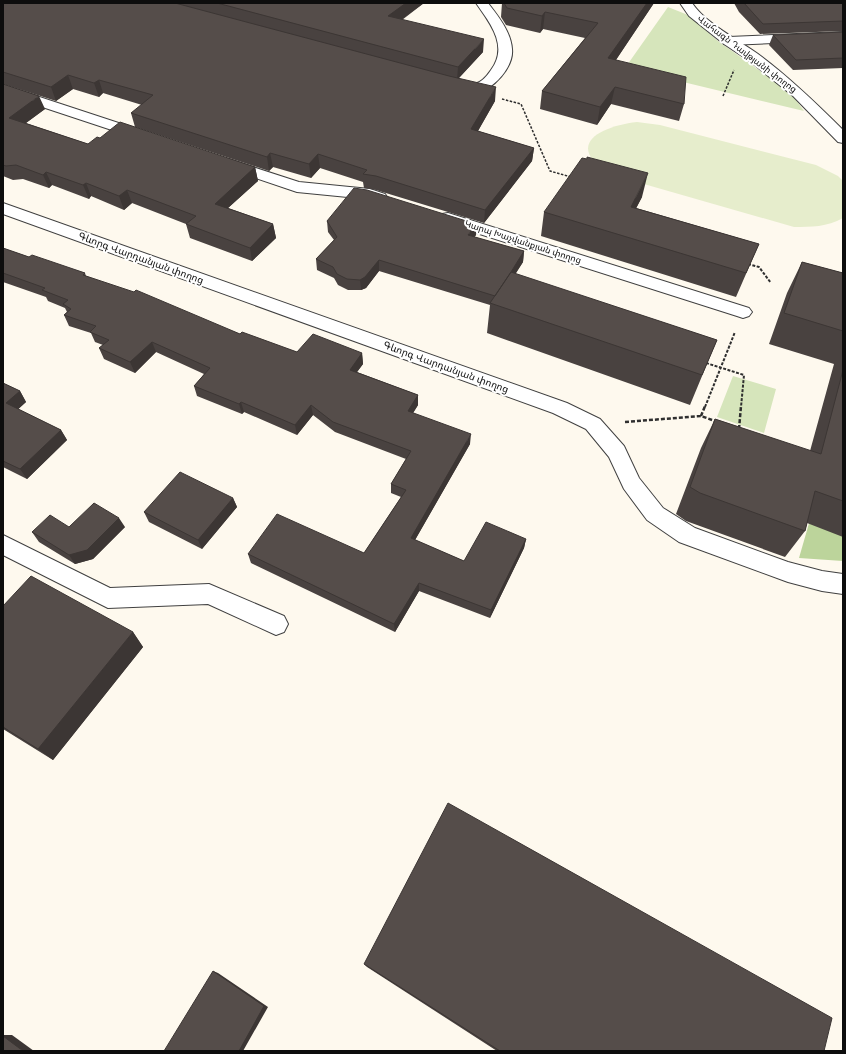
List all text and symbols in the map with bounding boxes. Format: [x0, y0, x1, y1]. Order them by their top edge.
street label: Վահագն Դավթյանի փողոց [695, 13, 799, 95]
street label: Կարպ Խաչվանքյան փողոց [463, 217, 583, 267]
street label: Գևորգ Վարդանյան փողոց [77, 229, 206, 287]
street label: Գևորգ Վարդանյան փողոց [382, 338, 511, 396]

